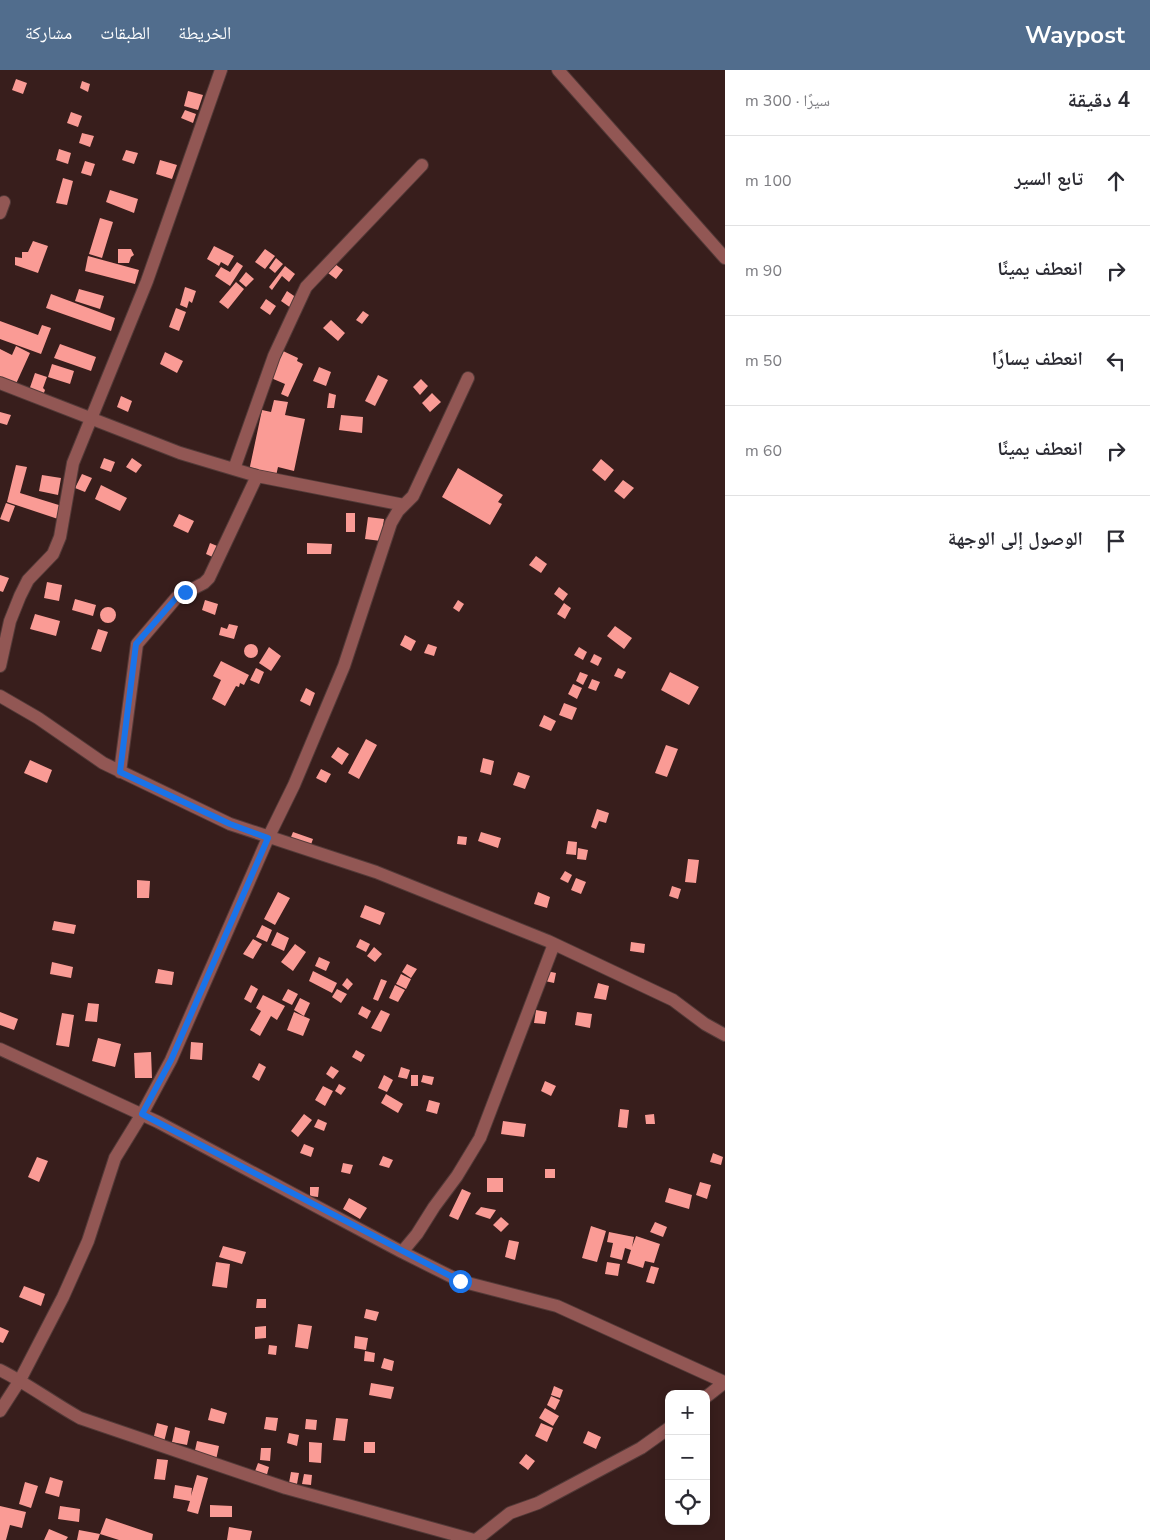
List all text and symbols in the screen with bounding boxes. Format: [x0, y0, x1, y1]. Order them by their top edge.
text: Waypost [1025, 19, 1125, 51]
text: مشاركة [25, 21, 72, 45]
text: الطبقات [100, 21, 150, 45]
text: الخريطة [178, 21, 231, 45]
text: 4 دقيقة [1068, 86, 1130, 114]
text: سيرًا · 300 m [745, 90, 830, 112]
text: تابع السير [1014, 166, 1083, 192]
icon: ahead [1102, 167, 1130, 195]
text: 100 m [745, 170, 792, 192]
text: انعطف يمينًا [997, 256, 1083, 282]
icon: right [1102, 257, 1130, 285]
text: 90 m [745, 260, 782, 282]
text: انعطف يسارًا [992, 346, 1083, 372]
icon: left [1102, 347, 1130, 375]
text: 50 m [745, 350, 782, 372]
text: انعطف يمينًا [997, 436, 1083, 462]
icon: right [1102, 437, 1130, 465]
text: 60 m [745, 440, 782, 462]
text: الوصول إلى الوجهة [948, 526, 1083, 552]
icon: arrive [1102, 527, 1130, 555]
route end [174, 581, 197, 604]
route start [449, 1270, 472, 1293]
map controls [665, 1390, 710, 1525]
button: + [665, 1390, 710, 1435]
button: − [665, 1435, 710, 1480]
button: locate [665, 1480, 710, 1525]

